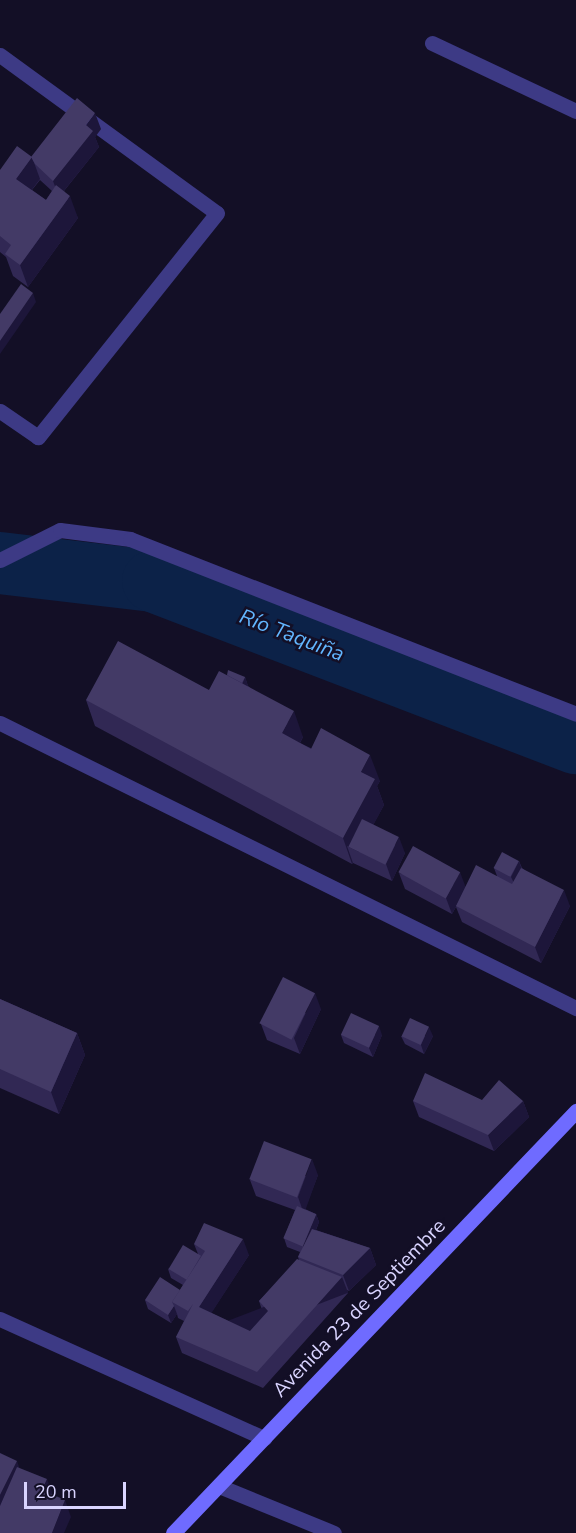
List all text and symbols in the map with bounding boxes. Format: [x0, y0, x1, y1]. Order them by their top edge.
water label: Río Taquiña [236, 604, 348, 666]
street label: Avenida 23 de Septiembre [268, 1214, 450, 1402]
scale bar [27, 1470, 129, 1508]
text: 20 m [35, 1480, 77, 1504]

